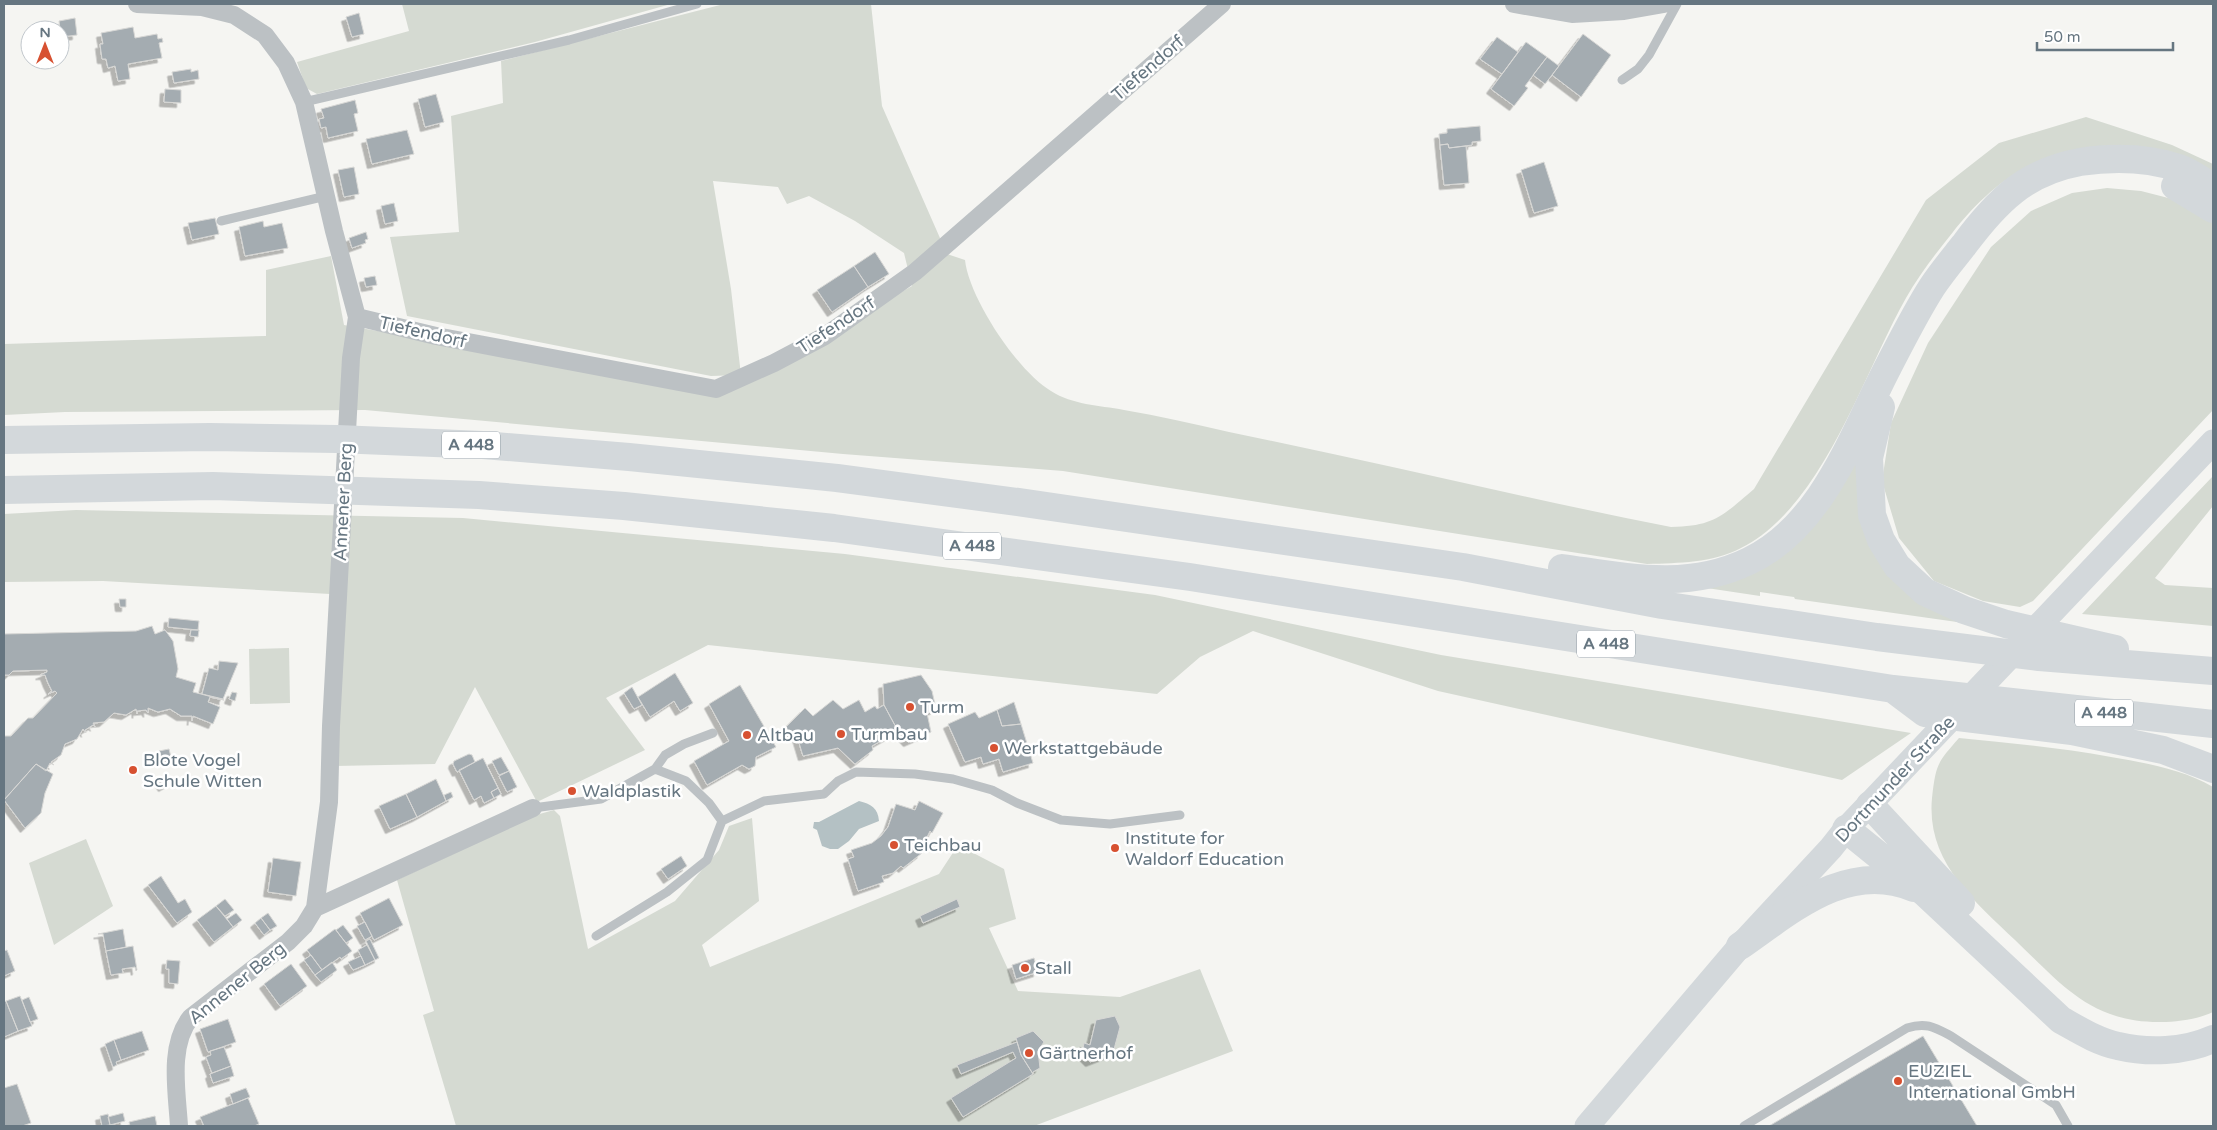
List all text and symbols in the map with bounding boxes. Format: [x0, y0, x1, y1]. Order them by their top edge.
north arrow [20, 20, 70, 70]
scale bar [2037, 20, 2173, 52]
text: N [39, 24, 51, 41]
text: 50 m [2044, 28, 2081, 46]
street label: Tiefendorf [1107, 30, 1189, 106]
street label: Tiefendorf [793, 291, 879, 358]
street label: Tiefendorf [377, 311, 469, 353]
road number: A 448 [442, 432, 500, 458]
street label: Annener Berg [329, 442, 357, 562]
road number: A 448 [943, 532, 1001, 560]
road number: A 448 [1577, 630, 1635, 658]
place label: Turm [920, 696, 964, 718]
road number: A 448 [2075, 700, 2133, 726]
marker: Turm [904, 701, 916, 713]
street label: Dortmunder Straße [1831, 711, 1959, 847]
place label: Turmbau [851, 723, 928, 745]
place label: Altbau [757, 724, 814, 746]
marker: Turmbau [835, 728, 847, 740]
marker: Altbau [741, 729, 753, 741]
place label: Werkstattgebäude [1004, 737, 1163, 759]
marker: Werkstattgebäude [988, 742, 1000, 754]
place label: Blote Vogel Schule Witten [143, 749, 262, 792]
marker: Blote Vogel Schule Witten [127, 764, 139, 776]
place label: Waldplastik [582, 780, 681, 802]
marker: Waldplastik [566, 785, 578, 797]
place label: Institute for Waldorf Education [1125, 827, 1284, 870]
place label: Teichbau [904, 834, 981, 856]
marker: Teichbau [888, 839, 900, 851]
marker: Institute for Waldorf Education [1109, 842, 1121, 854]
street label: Annener Berg [184, 937, 290, 1029]
place label: Stall [1035, 957, 1072, 979]
marker: Stall [1019, 962, 1031, 974]
place label: Gärtnerhof [1039, 1042, 1133, 1064]
marker: Gärtnerhof [1023, 1047, 1035, 1059]
place label: EUZIEL International GmbH [1908, 1060, 2076, 1103]
marker: EUZIEL International GmbH [1892, 1075, 1904, 1087]

